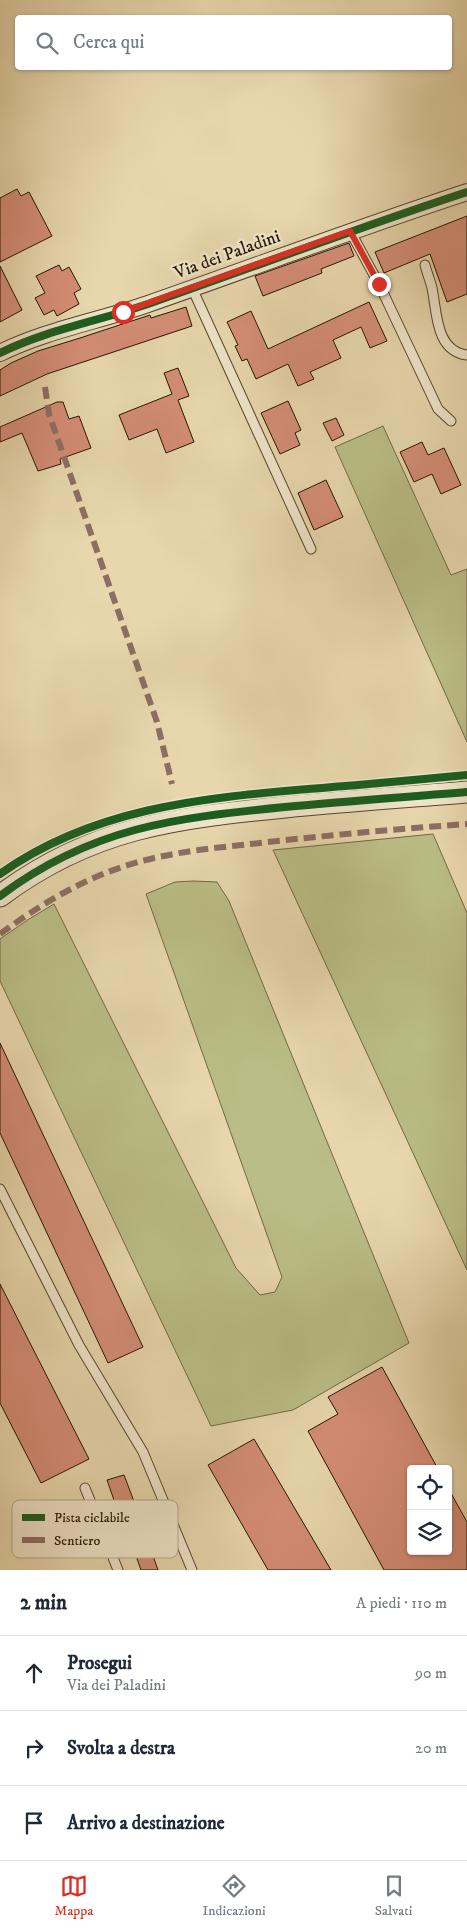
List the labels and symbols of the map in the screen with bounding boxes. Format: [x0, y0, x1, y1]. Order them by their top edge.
street label: Via dei Paladini [170, 226, 283, 285]
route end [368, 273, 391, 296]
route start [112, 301, 135, 324]
legend [12, 1500, 178, 1558]
text: Pista ciclabile [54, 1509, 130, 1527]
text: Sentiero [54, 1532, 100, 1550]

